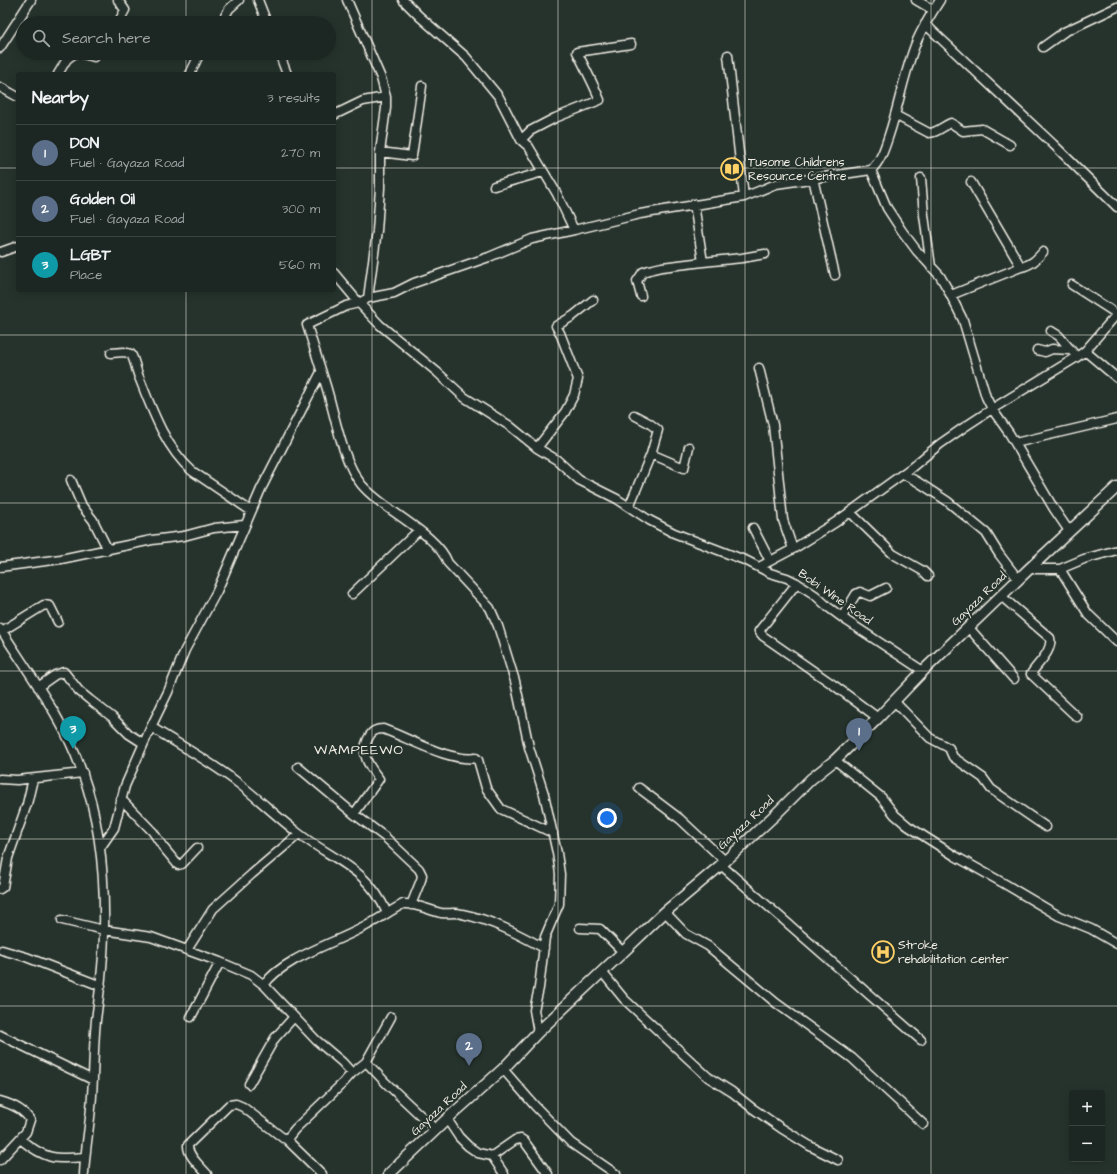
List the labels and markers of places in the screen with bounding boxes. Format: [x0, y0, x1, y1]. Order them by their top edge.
place label: Tusome Childrens Resource Centre [748, 154, 847, 185]
library icon: Tusome Childrens Resource Centre [719, 156, 745, 182]
pin: 3 [60, 716, 86, 749]
pin: 1 [846, 718, 872, 751]
place label: Stroke rehabilitation center [898, 937, 1009, 968]
hospital icon: Stroke rehabilitation center [870, 939, 896, 965]
pin: 2 [456, 1033, 482, 1066]

